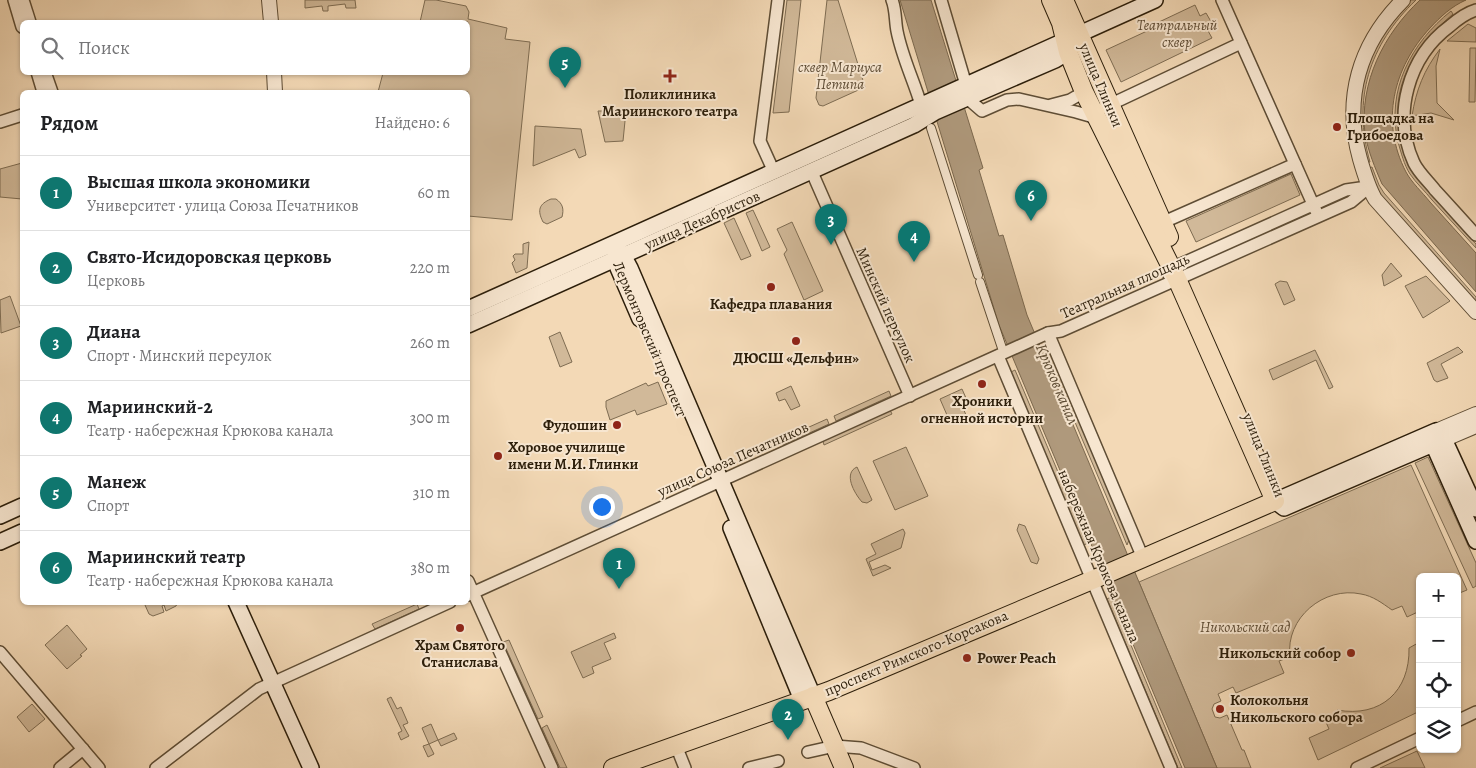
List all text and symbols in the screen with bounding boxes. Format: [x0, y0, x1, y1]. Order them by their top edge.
park label: Театральный сквер [1137, 15, 1218, 52]
search box [20, 20, 470, 75]
icon: search [38, 34, 66, 62]
text: Поиск [78, 35, 130, 61]
street label: улица Глинки [1074, 39, 1128, 130]
pin: 5 [549, 47, 581, 88]
park label: сквер Мариуса Петипа [798, 57, 882, 94]
marker: Поликлиника Мариинского театра [663, 69, 677, 83]
place label: Поликлиника Мариинского театра [602, 84, 739, 121]
place label: Площадка на Грибоедова [1347, 108, 1435, 145]
text: Рядом [40, 109, 98, 137]
text: Найдено: 6 [375, 112, 450, 134]
marker: Площадка на Грибоедова [1331, 121, 1343, 133]
text: Высшая школа экономики [87, 169, 310, 195]
pin: 6 [1015, 180, 1047, 221]
text: 1 [53, 182, 59, 204]
text: 60 m [418, 182, 450, 204]
street label: улица Декабристов [640, 186, 763, 255]
text: Университет · улица Союза Печатников [87, 195, 359, 217]
pin: 3 [815, 204, 847, 245]
pin: 4 [898, 221, 930, 262]
text: Свято-Исидоровская церковь [87, 244, 331, 270]
street label: Минский переулок [852, 244, 921, 366]
street label: Театральная площадь [1057, 248, 1193, 323]
text: 2 [52, 257, 60, 279]
text: 220 m [410, 257, 450, 279]
street label: Лермонтовский проспект [608, 258, 692, 420]
text: Церковь [87, 270, 145, 292]
marker: Кафедра плавания [765, 281, 777, 293]
place label: Кафедра плавания [710, 294, 833, 314]
text: Диана [87, 319, 141, 345]
text: 3 [53, 332, 59, 354]
text: 260 m [410, 332, 450, 354]
marker: ДЮСШ «Дельфин» [790, 335, 802, 347]
water label: Крюков канал [1030, 340, 1084, 429]
text: Спорт · Минский переулок [87, 345, 272, 367]
place label: ДЮСШ «Дельфин» [733, 348, 859, 368]
marker: Хроники огненной истории [976, 378, 988, 390]
place label: Хроники огненной истории [921, 391, 1043, 428]
text: Мариинский-2 [87, 394, 213, 420]
text: 4 [52, 407, 60, 429]
text: 300 m [410, 407, 450, 429]
street label: улица Глинки [1238, 409, 1290, 500]
place label: Фудошин [543, 415, 607, 435]
street label: улица Союза Печатников [654, 417, 811, 502]
marker: Фудошин [611, 419, 623, 431]
text: Театр · набережная Крюкова канала [87, 420, 334, 442]
place label: Хоровое училище имени М.И. Глинки [508, 437, 639, 474]
marker: Хоровое училище имени М.И. Глинки [492, 450, 504, 462]
street label: набережная Крюкова канала [1053, 466, 1145, 646]
text: Манеж [87, 469, 146, 495]
text: 5 [53, 482, 59, 504]
text: 310 m [413, 482, 450, 504]
your location [589, 494, 615, 520]
text: Спорт [87, 495, 129, 517]
text: Мариинский театр [87, 544, 245, 570]
pin: 1 [603, 548, 635, 589]
text: 6 [52, 557, 60, 579]
text: 380 m [411, 557, 450, 579]
text: Театр · набережная Крюкова канала [87, 570, 334, 592]
map controls [1416, 573, 1461, 753]
button: + [1416, 573, 1461, 618]
street label: проспект Римского-Корсакова [821, 605, 1011, 701]
park label: Никольский сад [1200, 617, 1290, 637]
button: − [1416, 618, 1461, 663]
marker: Храм Святого Станислава [454, 622, 466, 634]
place label: Храм Святого Станислава [415, 635, 505, 672]
place label: Никольский собор [1219, 643, 1341, 663]
marker: Никольский собор [1345, 647, 1357, 659]
place label: Power Peach [977, 648, 1056, 668]
marker: Power Peach [961, 652, 973, 664]
button: locate [1416, 663, 1461, 708]
place label: Колокольня Никольского собора [1230, 690, 1364, 727]
pin: 2 [772, 699, 804, 740]
marker: Колокольня Никольского собора [1214, 703, 1226, 715]
button: layers [1416, 708, 1461, 753]

